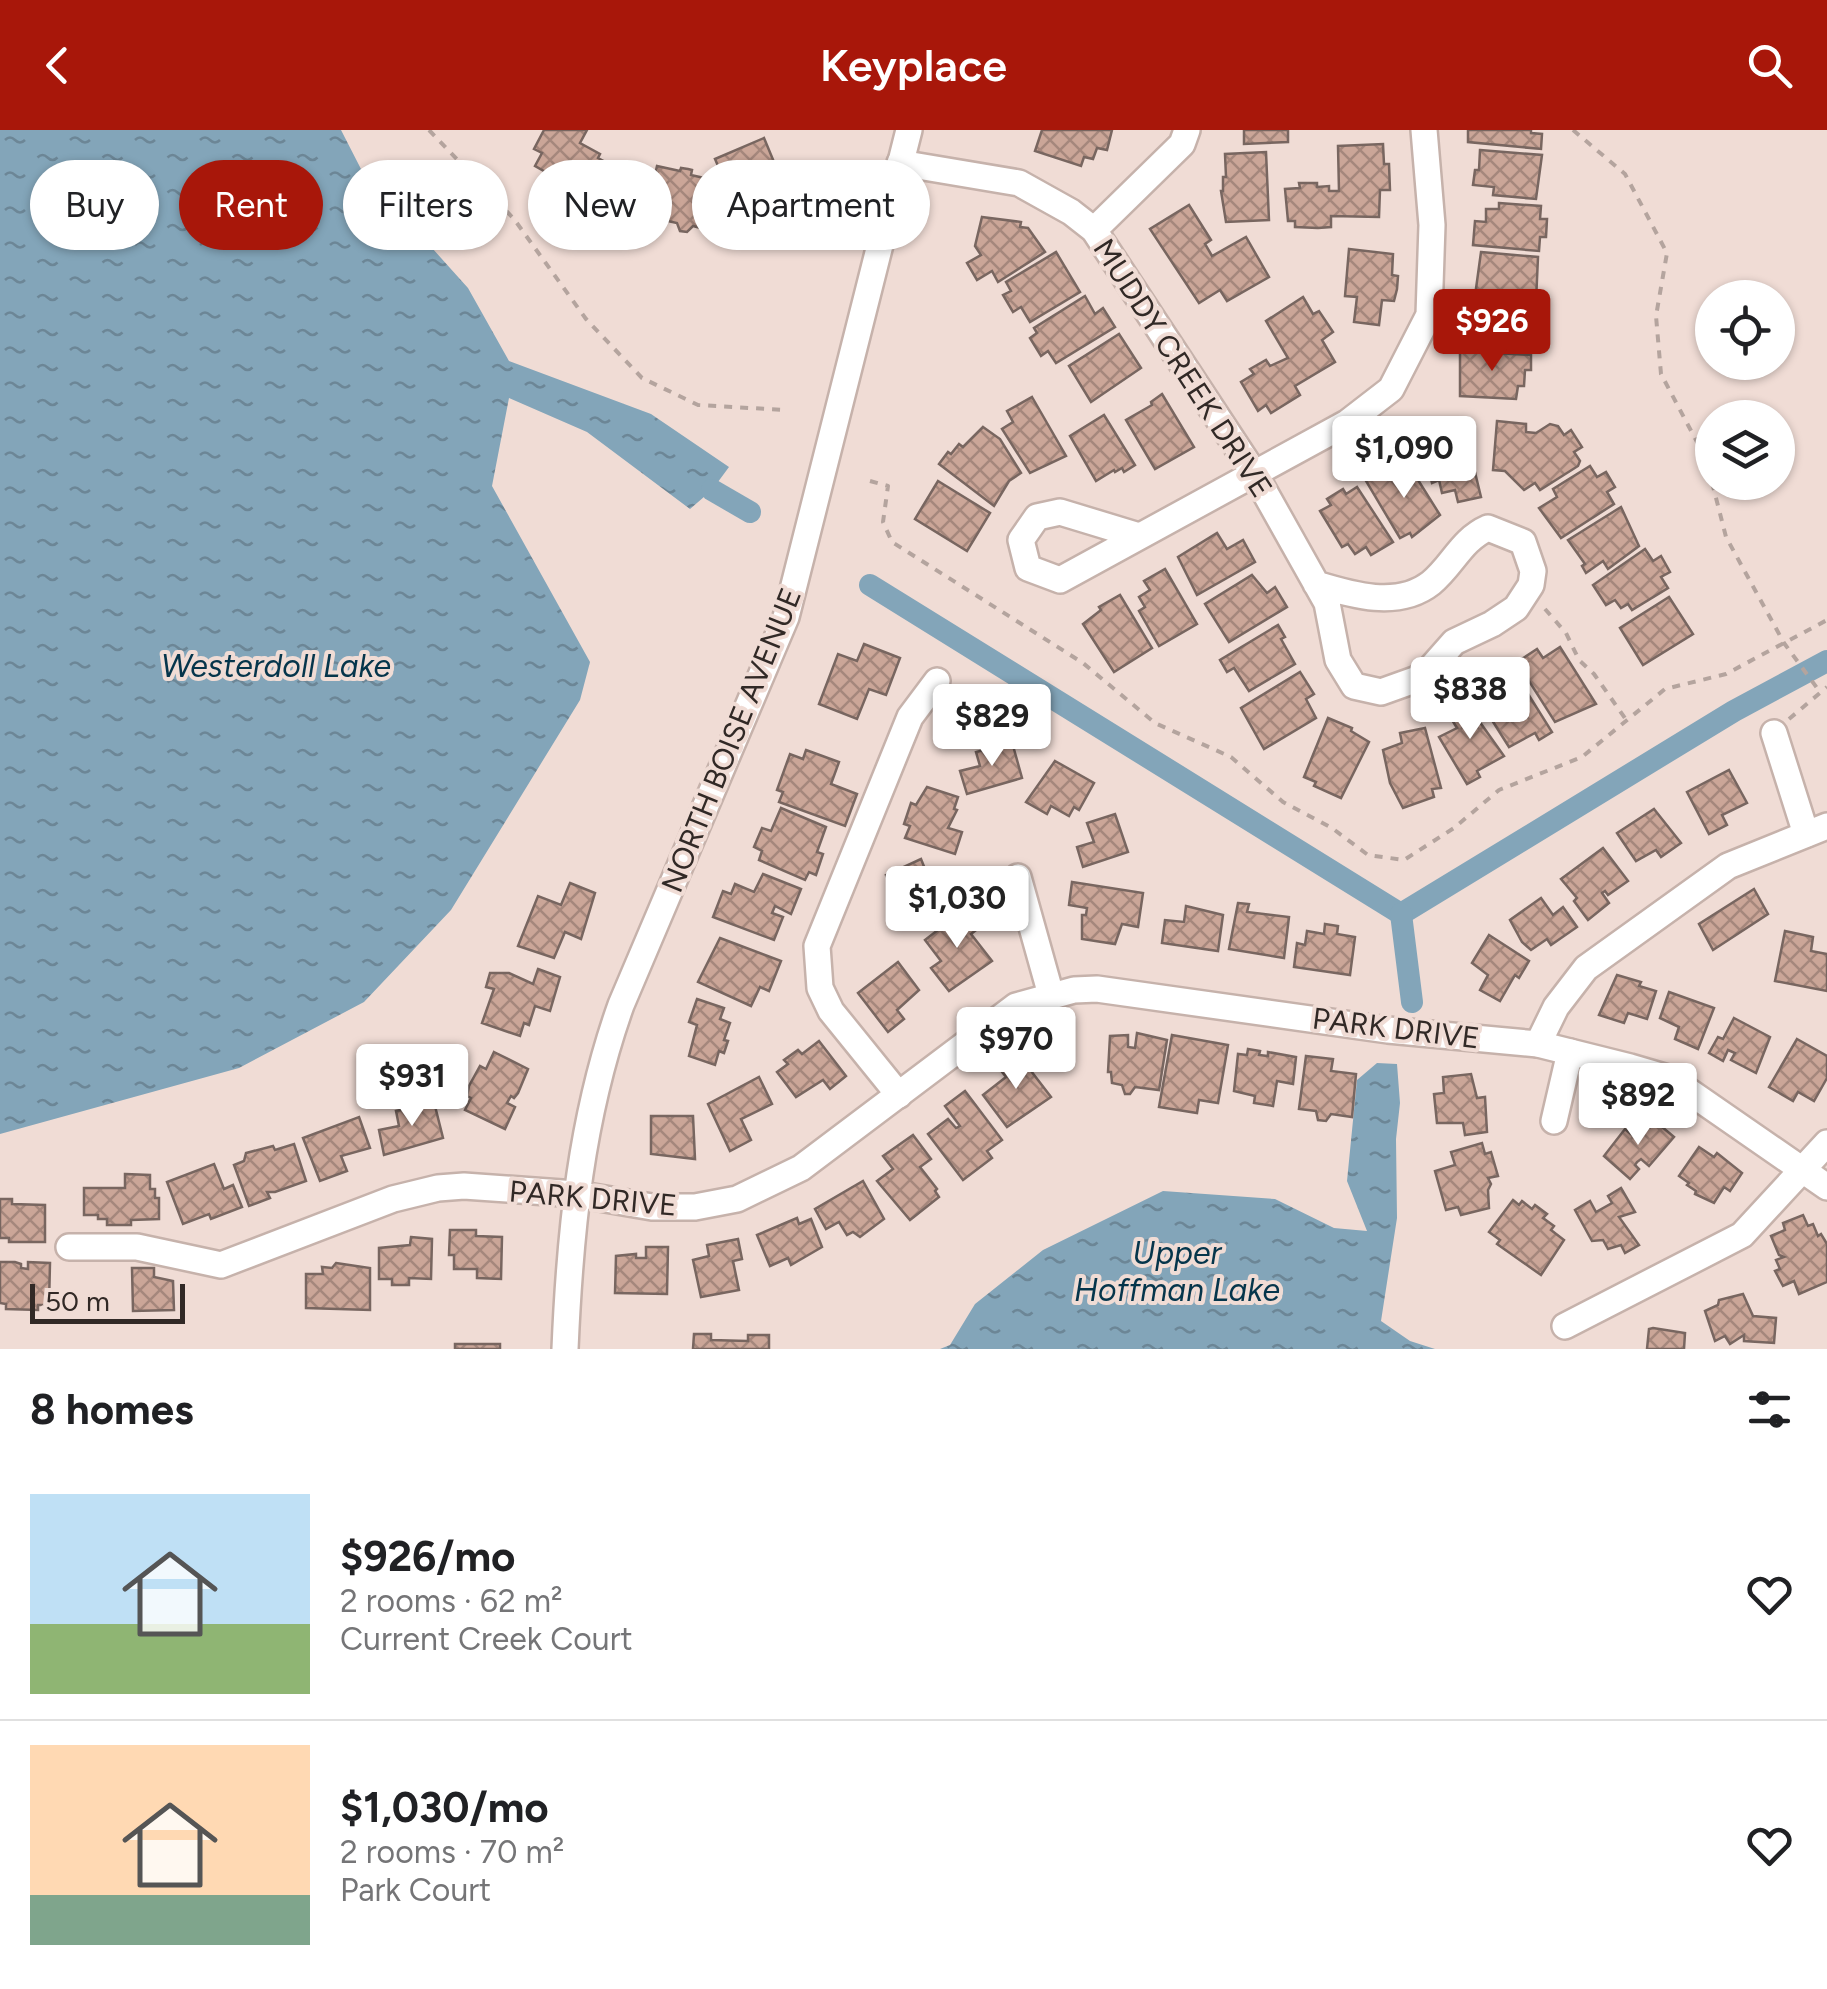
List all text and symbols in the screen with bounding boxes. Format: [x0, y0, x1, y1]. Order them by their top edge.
icon: back [30, 38, 85, 93]
text: Keyplace [820, 38, 1007, 92]
icon: search [1742, 38, 1797, 93]
chip: Buy [30, 160, 159, 250]
chip: Rent [179, 160, 323, 250]
chip: Filters [343, 160, 508, 250]
chip: New [528, 160, 672, 250]
chip: Apartment [692, 160, 930, 250]
street label: MUDDY CREEK DRIVE [1086, 232, 1280, 504]
map controls [1695, 280, 1795, 500]
button: locate [1695, 280, 1795, 380]
pin: $926 [1433, 289, 1551, 374]
text: $926 [1455, 302, 1529, 340]
button: layers [1695, 400, 1795, 500]
pin: $1,090 [1323, 416, 1485, 501]
text: $1,090 [1354, 429, 1454, 467]
street label: NORTH BOISE AVENUE [653, 583, 809, 897]
water label: Westerdoll Lake [161, 647, 391, 685]
pin: $838 [1411, 657, 1529, 742]
text: $838 [1433, 670, 1507, 708]
pin: $829 [933, 684, 1051, 769]
text: $829 [955, 697, 1029, 735]
pin: $1,030 [876, 866, 1038, 951]
text: $1,030 [908, 879, 1006, 917]
street label: PARK DRIVE [1310, 999, 1482, 1057]
pin: $970 [957, 1007, 1075, 1092]
text: $970 [979, 1020, 1053, 1058]
pin: $931 [353, 1044, 471, 1129]
text: $931 [378, 1057, 446, 1095]
pin: $892 [1579, 1063, 1697, 1148]
text: $892 [1601, 1076, 1675, 1114]
street label: PARK DRIVE [508, 1172, 678, 1224]
water label: Upper Hoffman Lake [1074, 1234, 1280, 1309]
scale bar [30, 1279, 185, 1324]
text: 50 m [45, 1284, 110, 1318]
icon: filters [1742, 1382, 1797, 1437]
text: 8 homes [30, 1384, 194, 1435]
text: $926/mo [340, 1531, 515, 1582]
icon: home [110, 1534, 230, 1654]
icon: heart [1742, 1567, 1797, 1622]
text: 2 rooms · 62 m² [340, 1582, 563, 1620]
text: Current Creek Court [340, 1620, 633, 1658]
text: $1,030/mo [340, 1782, 549, 1833]
icon: home [110, 1785, 230, 1905]
icon: heart [1742, 1818, 1797, 1873]
text: 2 rooms · 70 m² [340, 1833, 564, 1871]
text: Park Court [340, 1871, 491, 1909]

